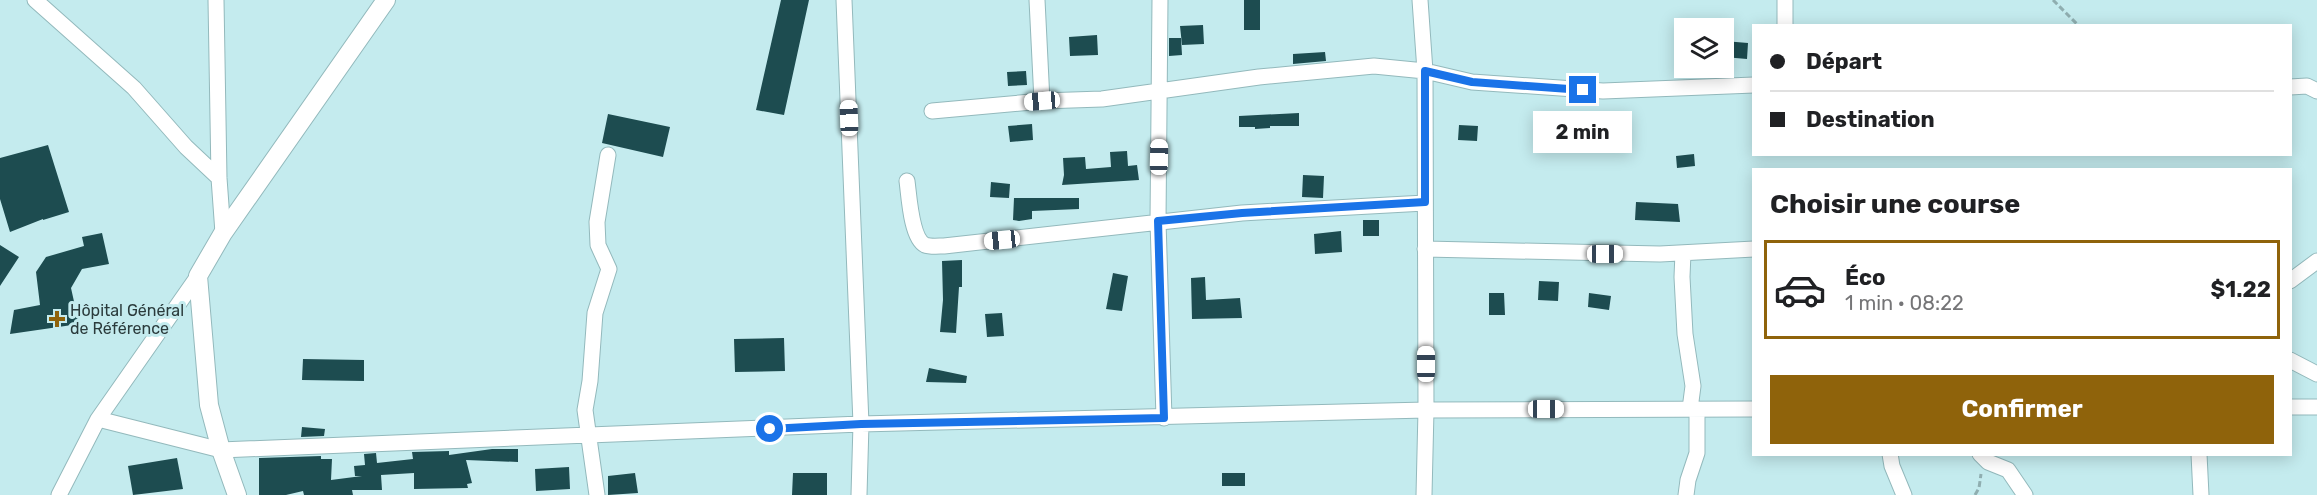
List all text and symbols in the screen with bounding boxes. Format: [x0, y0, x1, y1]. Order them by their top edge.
map controls [1674, 18, 1734, 78]
button: layers [1674, 18, 1734, 78]
text: Départ [1806, 48, 1882, 75]
route end [1569, 76, 1596, 103]
car [1023, 90, 1061, 112]
car [839, 100, 859, 136]
text: Destination [1806, 106, 1935, 133]
callout: 2 min [1534, 111, 1632, 153]
text: 2 min [1555, 120, 1610, 144]
car [1150, 139, 1168, 175]
text: Choisir une course [1770, 188, 2020, 220]
car [983, 229, 1021, 251]
car [1587, 245, 1623, 263]
icon: car [1773, 263, 1827, 317]
text: Éco [1845, 264, 1885, 291]
text: $1.22 [2211, 276, 2271, 303]
text: 1 min · 08:22 [1845, 291, 1964, 315]
place label: Hôpital Général de Référence [70, 301, 184, 338]
marker: Hôpital Général de Référence [48, 310, 66, 328]
car [1417, 346, 1435, 382]
button: Confirmer [1770, 375, 2274, 444]
car [1528, 400, 1564, 418]
route start [756, 415, 783, 442]

